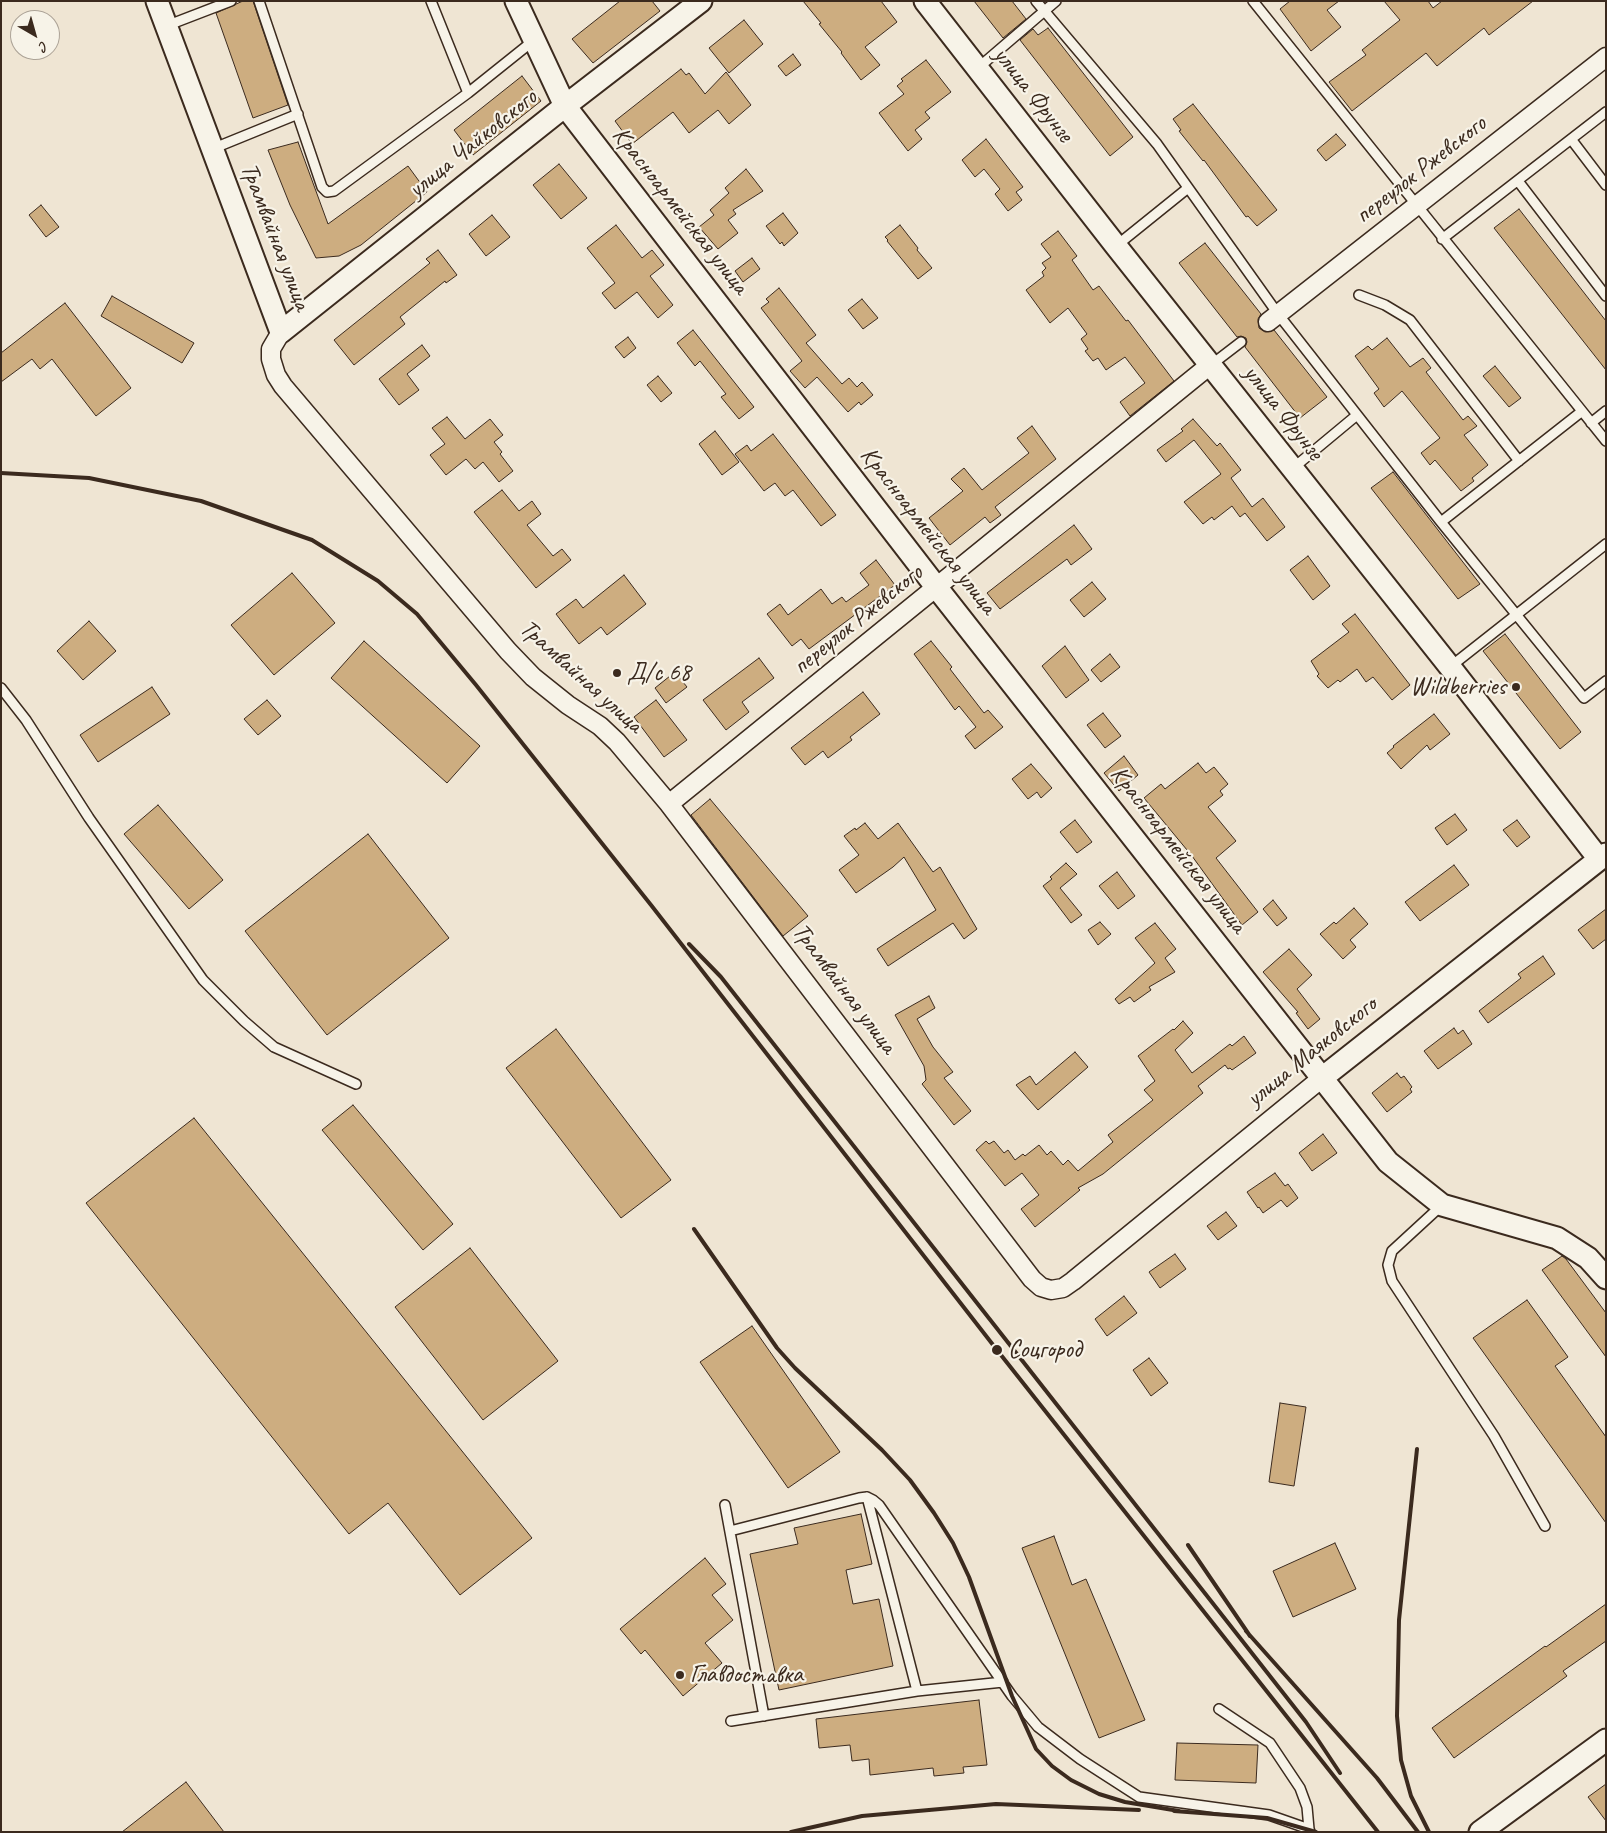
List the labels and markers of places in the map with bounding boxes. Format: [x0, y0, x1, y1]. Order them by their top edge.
place label: Д/с 68 [627, 658, 691, 688]
marker: Д/с 68 [611, 667, 623, 679]
place label: Wildberries [1410, 672, 1506, 702]
marker: Wildberries [1510, 681, 1522, 693]
place label: Соцгород [1008, 1335, 1082, 1365]
marker: Соцгород [990, 1343, 1004, 1357]
place label: Главдоставка [690, 1660, 803, 1690]
marker: Главдоставка [674, 1669, 686, 1681]

